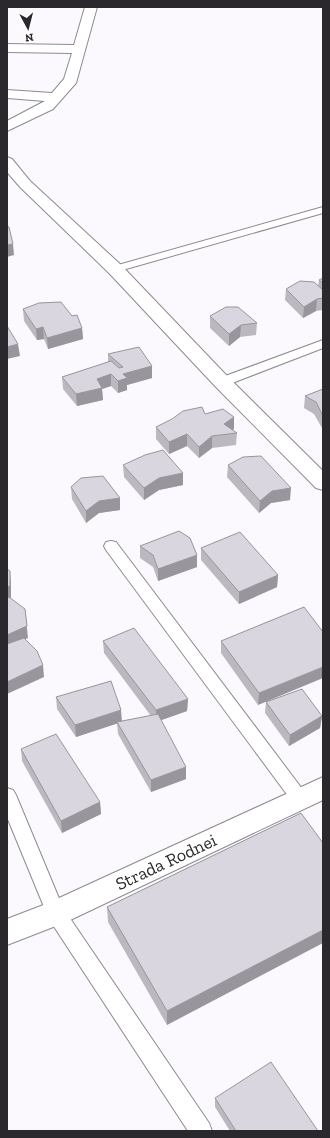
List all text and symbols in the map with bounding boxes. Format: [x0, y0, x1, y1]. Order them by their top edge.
north arrow [8, 8, 48, 48]
text: N [24, 30, 34, 44]
street label: Strada Rodnei [112, 829, 220, 895]

